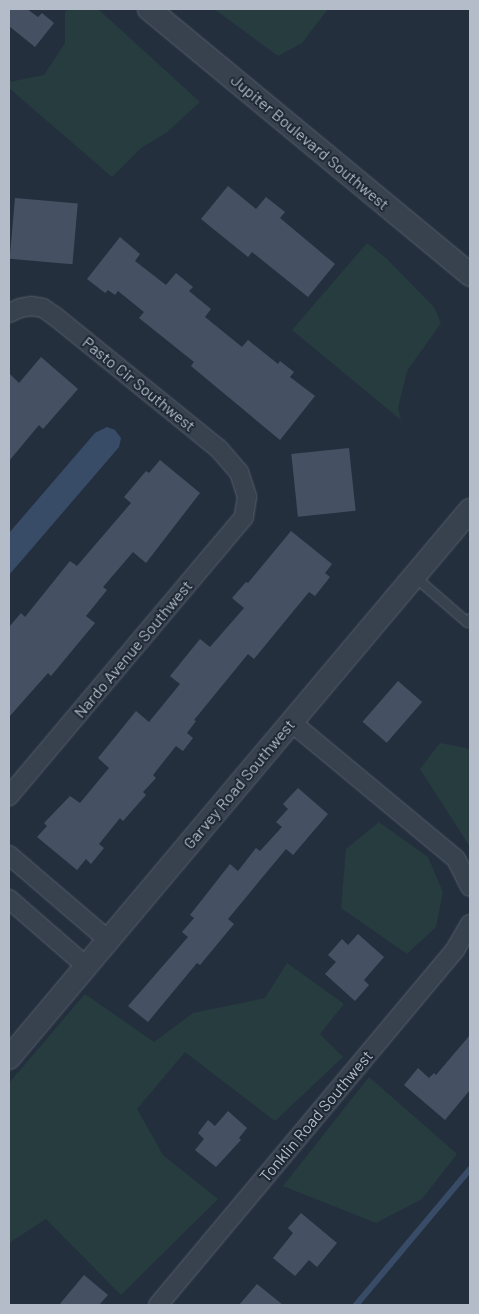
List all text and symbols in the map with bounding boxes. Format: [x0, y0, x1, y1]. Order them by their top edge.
street label: Jupiter Boulevard Southwest [227, 70, 393, 214]
street label: Pasto Cir Southwest [79, 333, 199, 435]
street label: Nardo Avenue Southwest [70, 576, 196, 722]
street label: Garvey Road Southwest [179, 715, 299, 853]
street label: Tonklin Road Southwest [255, 1046, 377, 1186]

